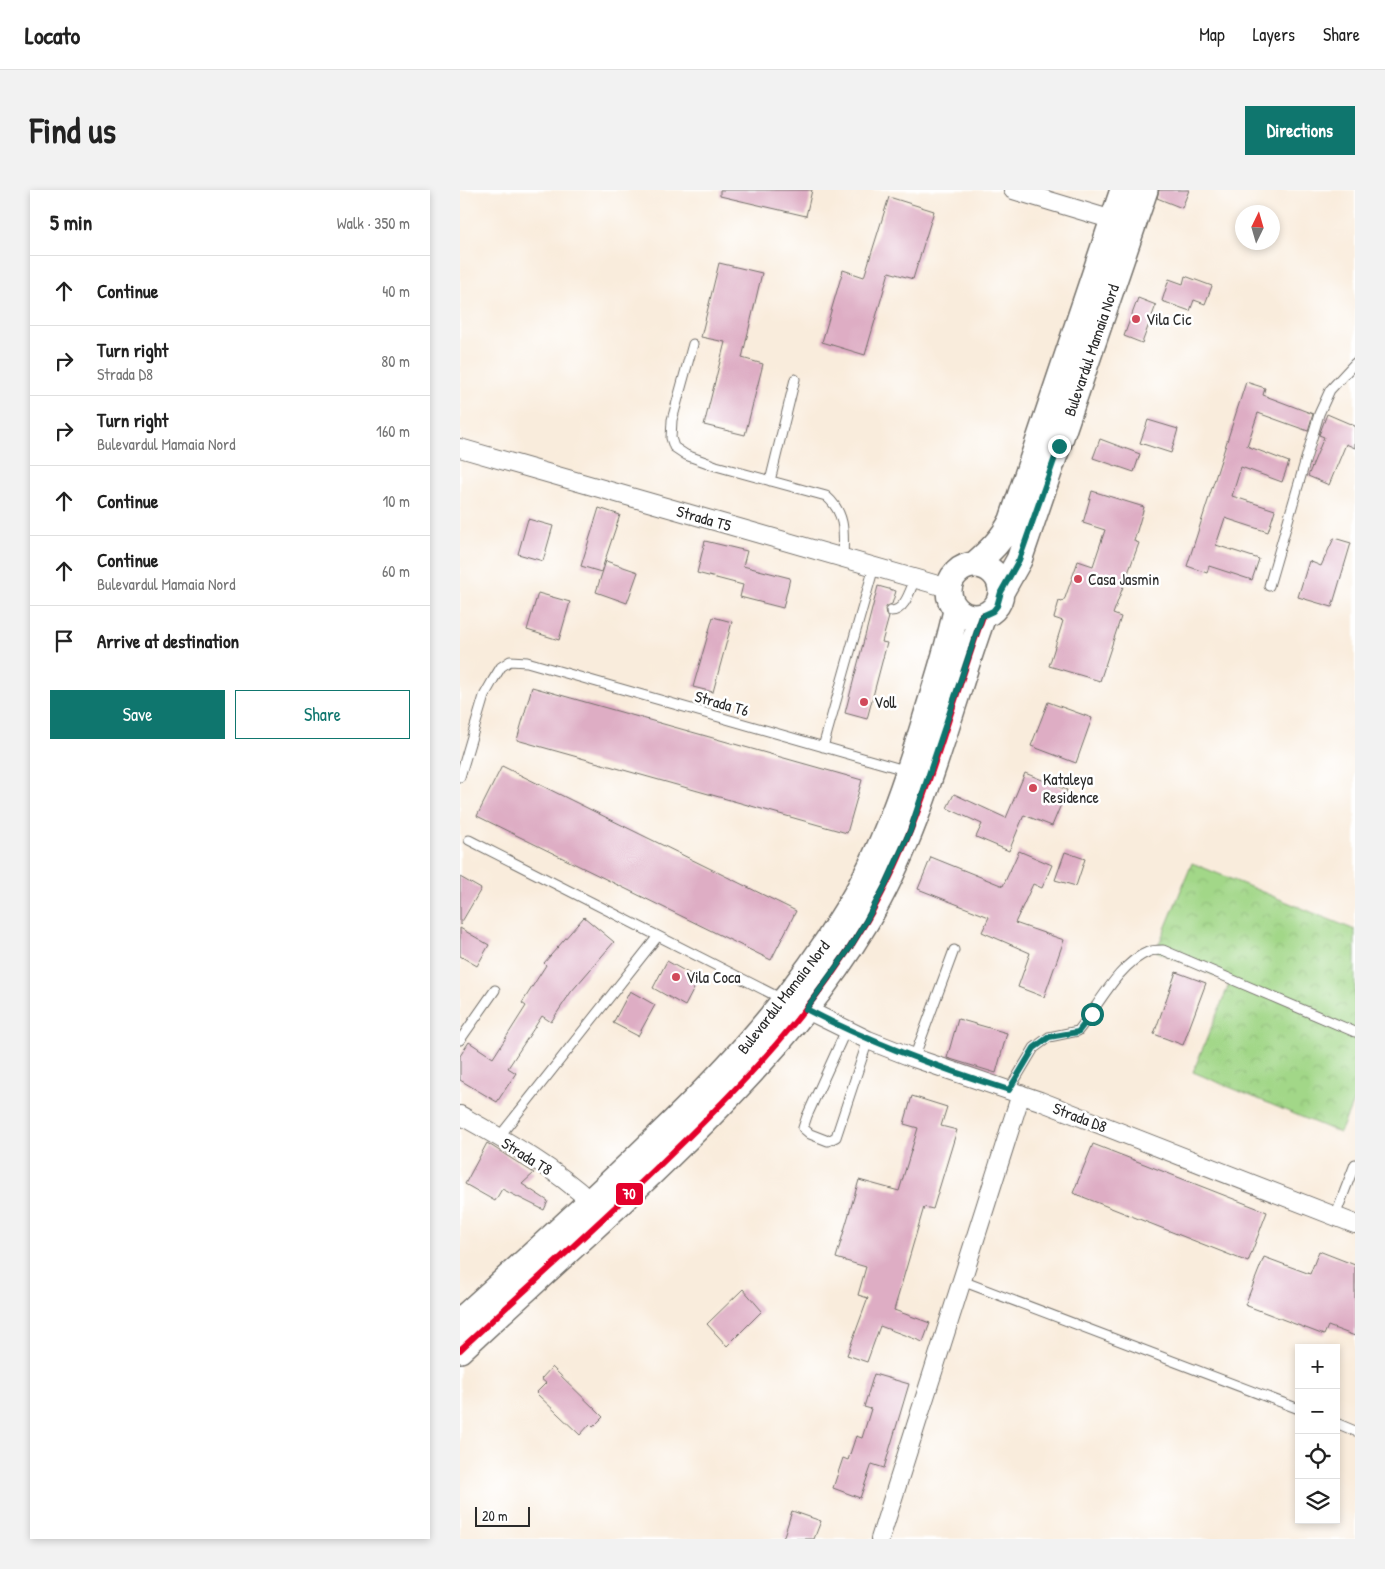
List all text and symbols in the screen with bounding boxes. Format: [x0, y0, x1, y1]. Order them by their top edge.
text: Locato [25, 19, 80, 51]
text: Map [1199, 22, 1225, 47]
text: Layers [1253, 22, 1295, 47]
text: Share [1323, 22, 1360, 47]
button: Directions [1245, 106, 1355, 155]
text: Find us [30, 107, 116, 154]
north arrow [1235, 205, 1280, 250]
text: 5 min [50, 208, 92, 237]
text: Walk · 350 m [337, 212, 410, 234]
icon: ahead [50, 277, 78, 305]
text: Continue [97, 278, 158, 304]
text: 40 m [382, 280, 410, 302]
street label: Bulevardul Mamaia Nord [1058, 281, 1124, 419]
place label: Vila Cic [1146, 308, 1192, 330]
marker: Vila Cic [1130, 313, 1142, 325]
text: Turn right [97, 337, 168, 363]
icon: right [50, 347, 78, 375]
text: 80 m [381, 350, 410, 372]
text: Strada D8 [97, 363, 153, 385]
text: Turn right [97, 407, 168, 433]
icon: right [50, 417, 78, 445]
text: 160 m [376, 420, 410, 442]
text: Bulevardul Mamaia Nord [97, 433, 235, 455]
route end [1048, 435, 1071, 458]
icon: ahead [50, 487, 78, 515]
text: Continue [97, 488, 158, 514]
text: 10 m [382, 490, 410, 512]
street label: Strada T5 [674, 500, 734, 536]
text: Continue [97, 547, 158, 573]
icon: ahead [50, 557, 78, 585]
text: 60 m [382, 560, 410, 582]
place label: Casa Jasmin [1088, 568, 1159, 590]
text: Bulevardul Mamaia Nord [97, 573, 235, 595]
marker: Casa Jasmin [1072, 573, 1084, 585]
icon: arrive [50, 627, 78, 655]
text: Arrive at destination [97, 628, 239, 654]
street label: Strada T6 [692, 685, 752, 721]
button: Save [50, 690, 225, 739]
button: Share [235, 690, 410, 739]
place label: Voll [874, 691, 896, 713]
marker: Voll [858, 696, 870, 708]
place label: Kataleya Residence [1043, 768, 1099, 808]
marker: Kataleya Residence [1027, 782, 1039, 794]
street label: Bulevardul Mamaia Nord [732, 936, 834, 1058]
place label: Vila Coca [686, 966, 740, 988]
marker: Vila Coca [670, 971, 682, 983]
route start [1081, 1003, 1104, 1026]
street label: Strada D8 [1050, 1097, 1110, 1137]
street label: Strada T8 [497, 1132, 557, 1180]
line badge: 70 [615, 1182, 644, 1206]
text: 70 [621, 1184, 636, 1203]
map controls [1295, 1344, 1340, 1524]
button: + [1295, 1344, 1340, 1389]
button: − [1295, 1389, 1340, 1434]
button: locate [1295, 1434, 1340, 1479]
button: layers [1295, 1479, 1340, 1524]
scale bar [475, 1504, 530, 1527]
text: 20 m [482, 1506, 508, 1525]

